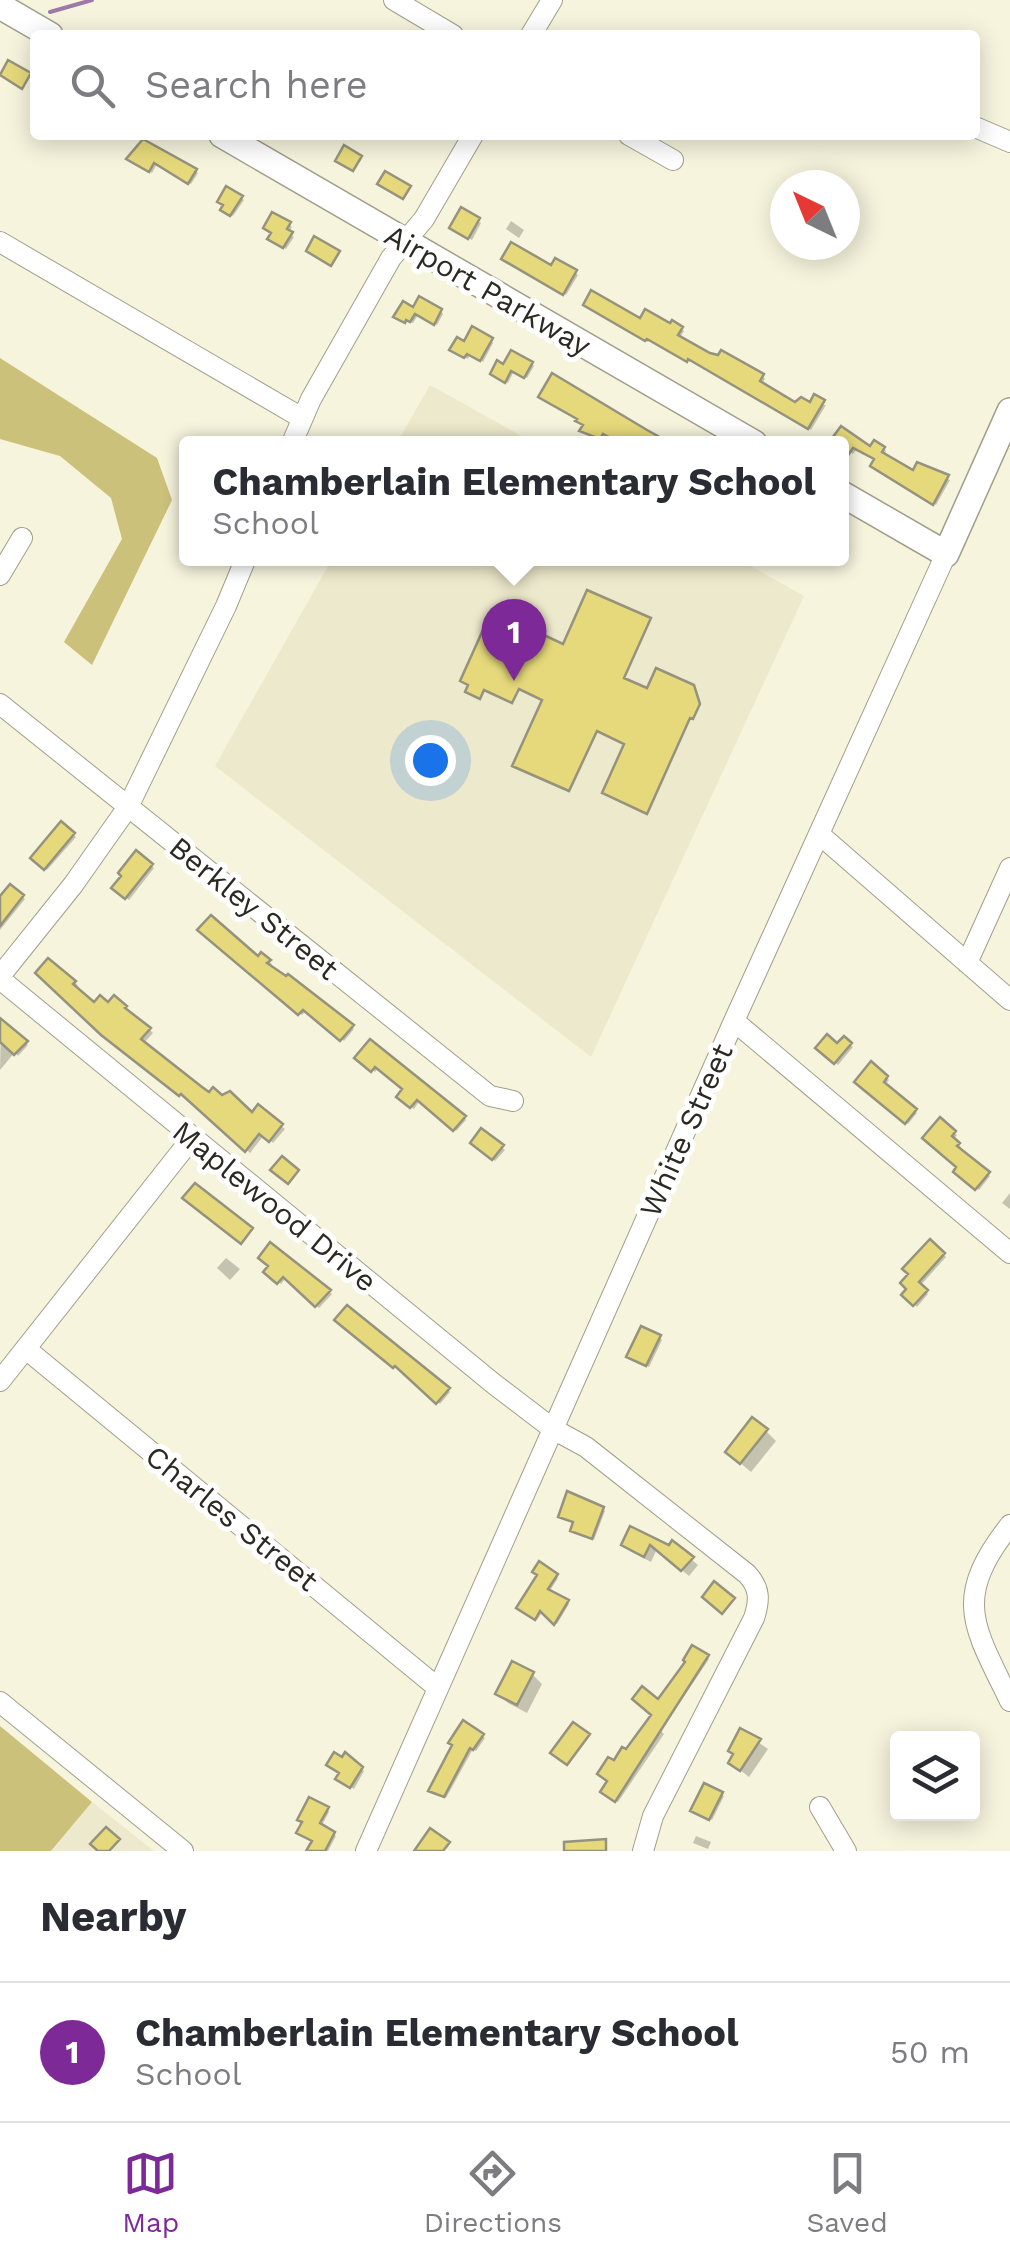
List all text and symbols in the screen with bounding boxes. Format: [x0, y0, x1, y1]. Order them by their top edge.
search box [30, 30, 980, 140]
icon: search [65, 58, 120, 113]
text: Search here [145, 63, 368, 107]
north arrow [770, 170, 860, 260]
street label: Airport Parkway [379, 217, 598, 363]
popup [179, 436, 849, 566]
text: Chamberlain Elementary School [212, 460, 816, 504]
text: School [212, 504, 319, 542]
pin: 1 [482, 598, 546, 681]
your location [405, 735, 456, 786]
street label: Berkley Street [162, 829, 346, 987]
street label: White Street [632, 1038, 740, 1222]
street label: Maplewood Drive [166, 1113, 384, 1299]
street label: Charles Street [139, 1438, 325, 1598]
map controls [890, 1731, 980, 1821]
button: layers [890, 1731, 980, 1821]
text: Nearby [40, 1892, 187, 1941]
text: Chamberlain Elementary School [135, 2011, 738, 2055]
text: 1 [66, 2033, 79, 2071]
text: 50 m [890, 2033, 970, 2071]
text: School [135, 2055, 241, 2093]
tab: Map [122, 2146, 179, 2239]
tab: Directions [424, 2146, 562, 2239]
tab: Saved [806, 2146, 888, 2239]

